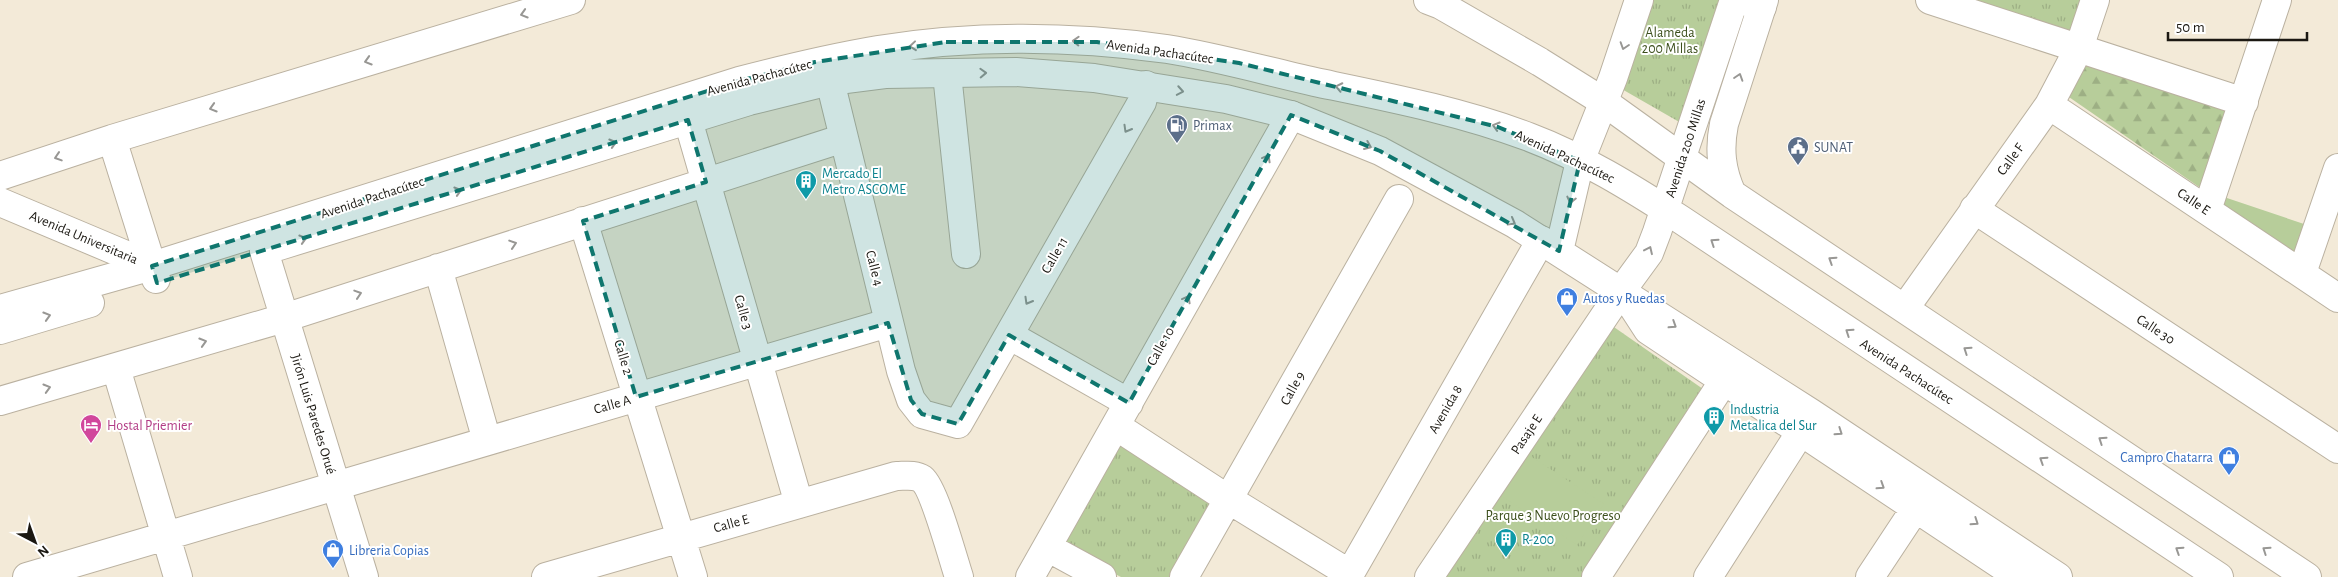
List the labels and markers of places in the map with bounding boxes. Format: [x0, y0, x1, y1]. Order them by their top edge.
fuel station icon: Primax [1165, 113, 1189, 144]
place label: Primax [1193, 119, 1232, 133]
public building icon: SUNAT [1786, 135, 1810, 166]
place label: SUNAT [1814, 141, 1853, 155]
place label: Mercado El Metro ASCOME [822, 167, 906, 197]
building icon: Mercado El Metro ASCOME [794, 169, 818, 200]
shop icon: Autos y Ruedas [1555, 286, 1579, 317]
place label: Autos y Ruedas [1583, 292, 1665, 306]
place label: Industria Metalica del Sur [1730, 403, 1817, 433]
building icon: Industria Metalica del Sur [1702, 405, 1726, 436]
hotel icon: Hostal Priemier [79, 413, 103, 444]
place label: Hostal Priemier [107, 419, 193, 433]
shop icon: Campro Chatarra [2217, 445, 2241, 476]
place label: Campro Chatarra [2120, 451, 2214, 465]
building icon: R-200 [1494, 527, 1518, 558]
place label: R-200 [1522, 533, 1554, 547]
shop icon: Libreria Copias [321, 538, 345, 569]
place label: Libreria Copias [349, 544, 429, 558]

